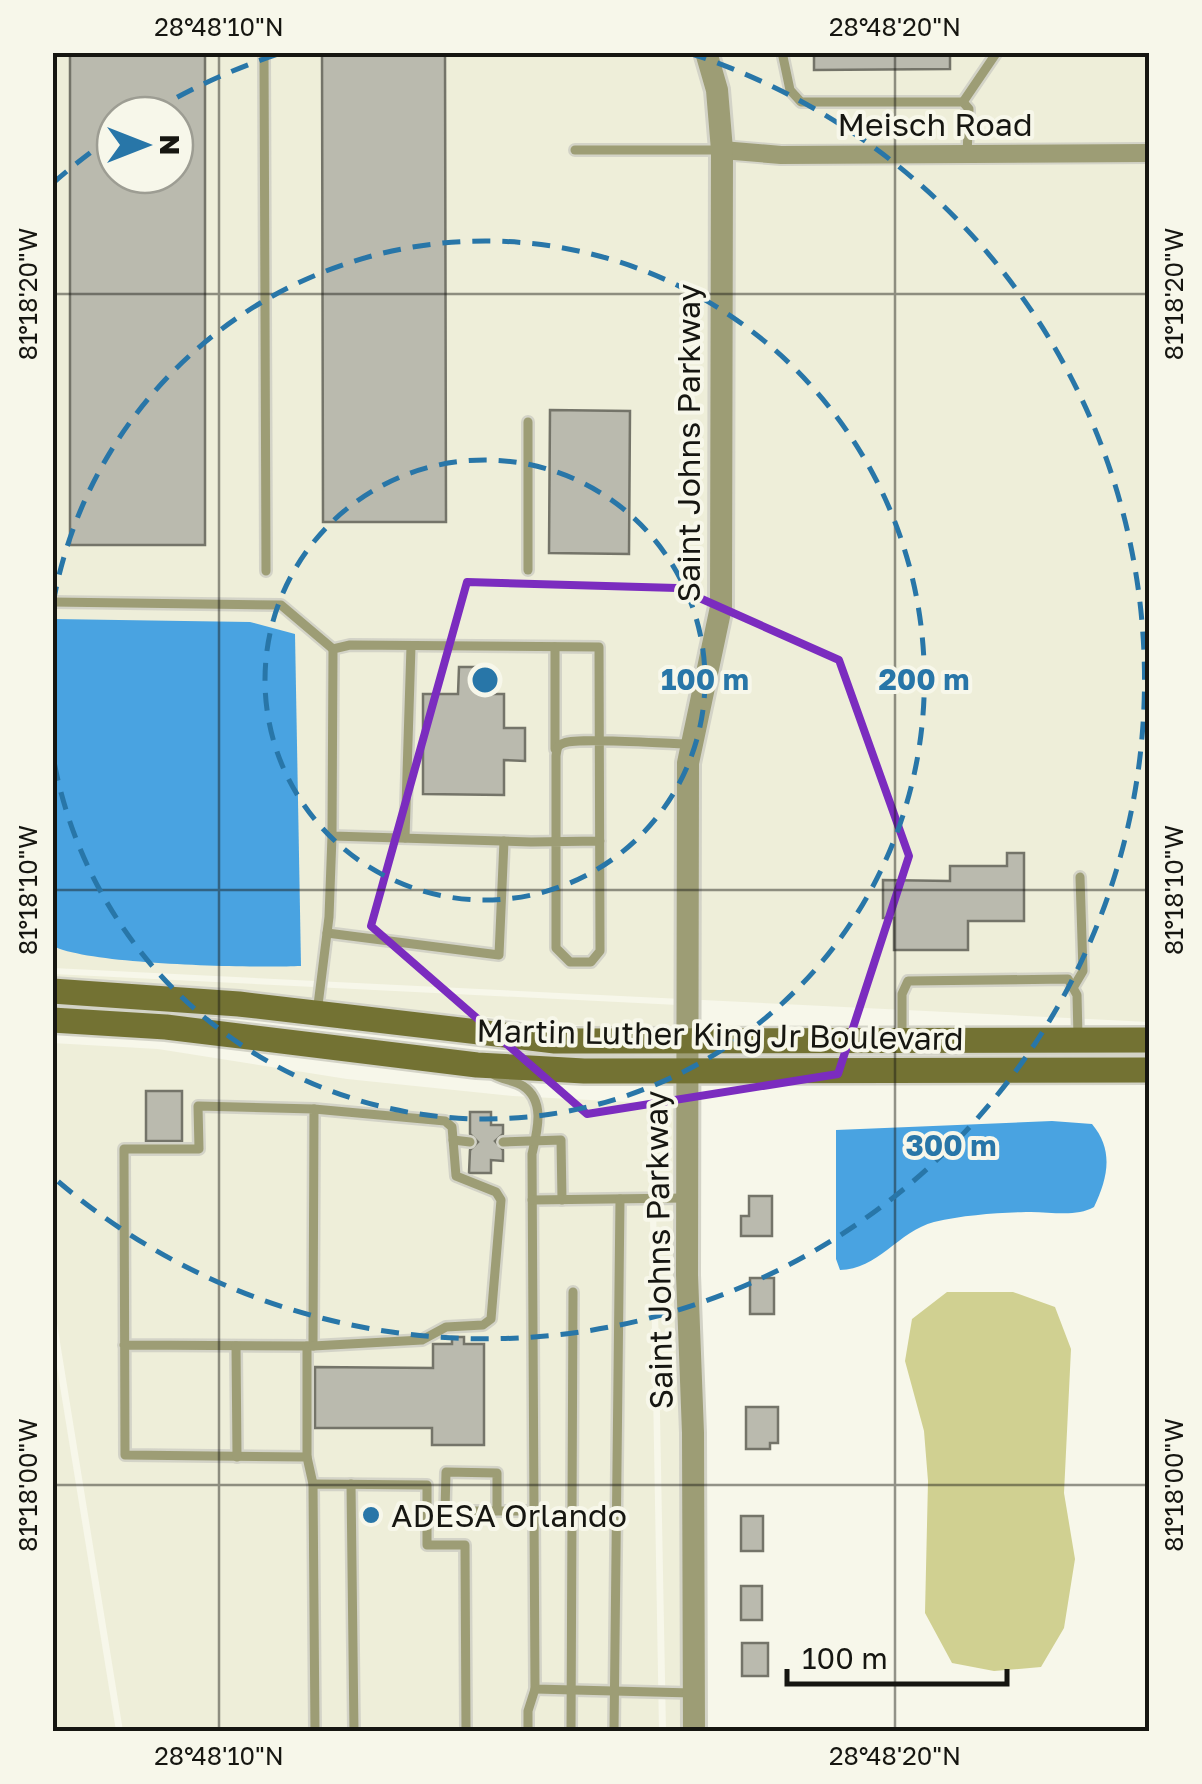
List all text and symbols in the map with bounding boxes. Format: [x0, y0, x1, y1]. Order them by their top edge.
text: 28°48'10"N [154, 11, 284, 42]
text: 28°48'20"N [829, 11, 961, 42]
north arrow [95, 95, 195, 195]
street label: Meisch Road [837, 105, 1033, 143]
text: N [154, 134, 187, 156]
text: 81°18'20"W [12, 228, 43, 360]
text: 81°18'20"W [1158, 228, 1189, 360]
street label: Saint Johns Parkway [669, 284, 707, 602]
text: 100 m [661, 661, 749, 697]
text: 200 m [878, 661, 970, 697]
centre of rings [467, 662, 503, 698]
text: 81°18'10"W [12, 825, 43, 955]
text: 81°18'10"W [1158, 825, 1189, 955]
street label: Martin Luther King Jr Boulevard [476, 1011, 964, 1057]
street label: Saint Johns Parkway [636, 1090, 680, 1410]
text: 300 m [905, 1127, 997, 1163]
text: 81°18'00"W [12, 1418, 43, 1552]
text: 81°18'00"W [1158, 1418, 1189, 1552]
place label: ADESA Orlando [391, 1496, 627, 1534]
marker: ADESA Orlando [360, 1504, 382, 1526]
scale bar [787, 1624, 1007, 1686]
text: 100 m [802, 1640, 888, 1676]
text: 28°48'10"N [154, 1740, 284, 1771]
text: 28°48'20"N [829, 1740, 961, 1771]

